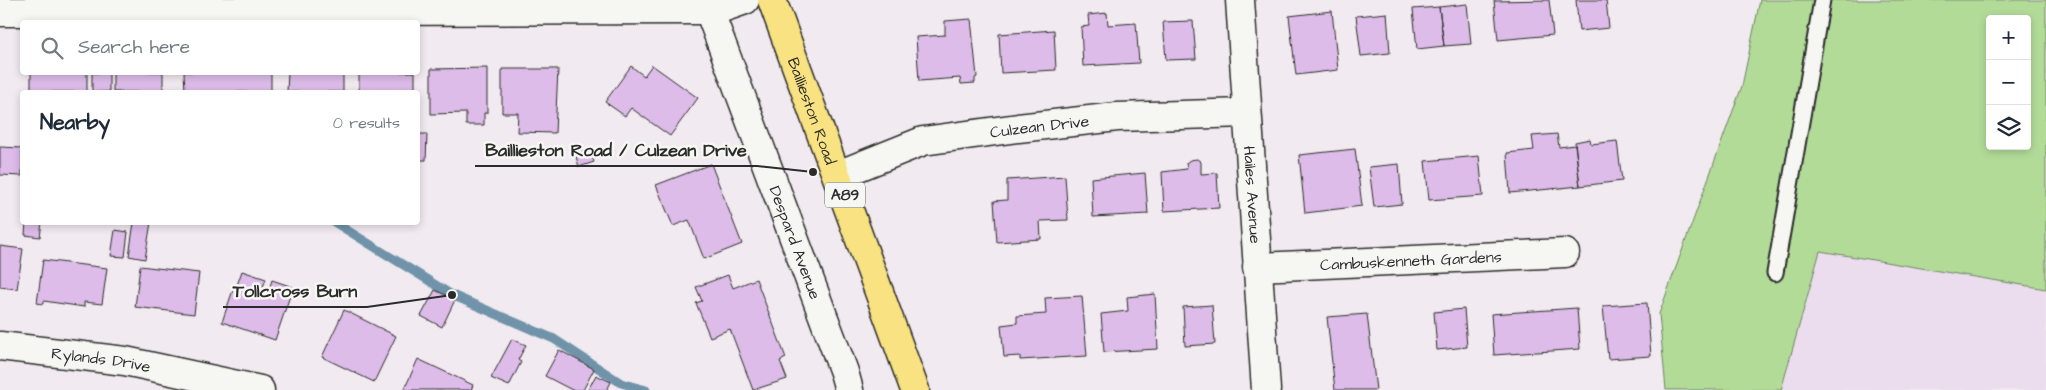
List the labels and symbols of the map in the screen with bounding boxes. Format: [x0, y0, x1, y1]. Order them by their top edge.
street label: Baillieston Road [782, 54, 841, 168]
street label: Culzean Drive [989, 110, 1091, 144]
callout: Baillieston Road / Culzean Drive [475, 133, 757, 166]
text: Baillieston Road / Culzean Drive [485, 138, 747, 163]
street label: Hailes Avenue [1238, 145, 1266, 245]
road number: A89 [825, 182, 865, 208]
street label: Despard Avenue [764, 183, 826, 303]
street label: Cambuskenneth Gardens [1320, 246, 1502, 276]
callout: Tollcross Burn [223, 274, 367, 307]
text: Tollcross Burn [232, 279, 357, 304]
street label: Rylands Drive [50, 342, 153, 378]

